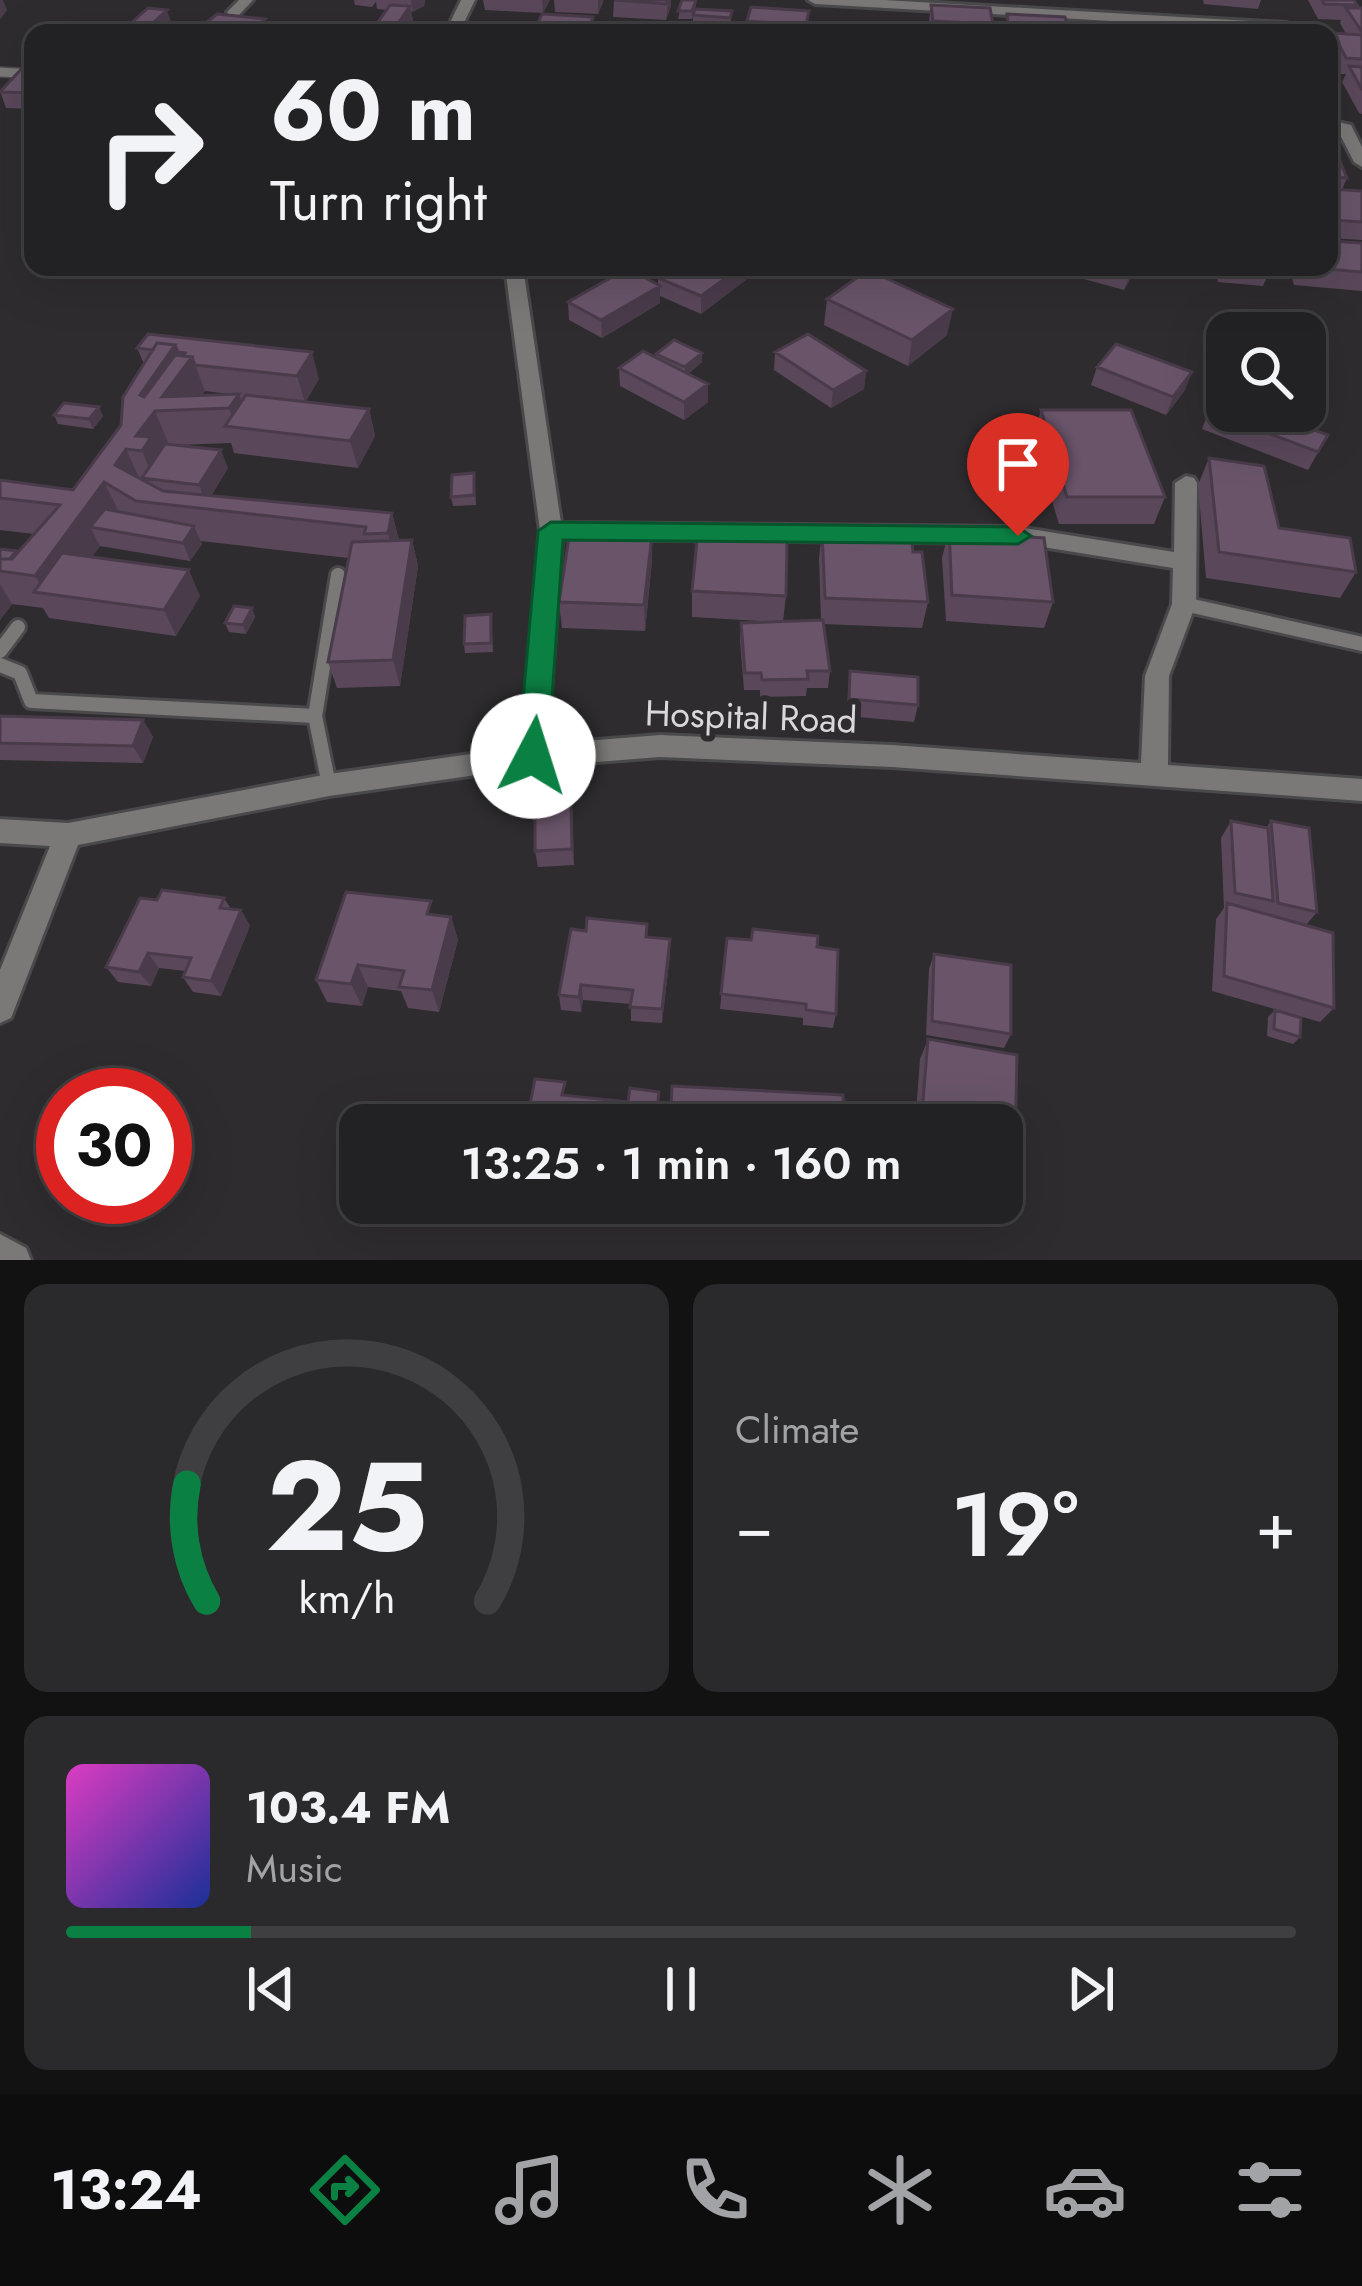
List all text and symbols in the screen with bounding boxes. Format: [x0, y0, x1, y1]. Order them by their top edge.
text: 60 m [270, 50, 476, 172]
icon: right [72, 72, 228, 228]
text: Turn right [270, 162, 487, 240]
map controls [1206, 312, 1326, 432]
button: search [1206, 312, 1326, 432]
pin [967, 413, 1069, 536]
icon: arrive [985, 431, 1051, 497]
street label: Hospital Road [644, 686, 858, 746]
position arrow [470, 693, 596, 819]
speed limit sign: 30 [36, 1068, 192, 1224]
text: 13:25 · 1 min · 160 m [461, 1131, 901, 1196]
text: Climate [735, 1401, 859, 1458]
text: 25 [265, 1416, 428, 1597]
text: 19° [951, 1460, 1079, 1590]
text: − [735, 1478, 774, 1574]
text: + [1255, 1478, 1296, 1574]
text: km/h [298, 1567, 395, 1629]
text: 103.4 FM [246, 1775, 450, 1840]
text: Music [246, 1840, 343, 1897]
icon: previous [238, 1956, 304, 2022]
icon: pause [648, 1956, 714, 2022]
icon: next [1058, 1956, 1124, 2022]
icon: directions [303, 2148, 387, 2232]
icon: music [488, 2148, 572, 2232]
icon: phone [673, 2148, 757, 2232]
icon: climate [858, 2148, 942, 2232]
icon: car [1043, 2148, 1127, 2232]
icon: filters [1228, 2148, 1312, 2232]
text: 13:24 [50, 2151, 202, 2229]

